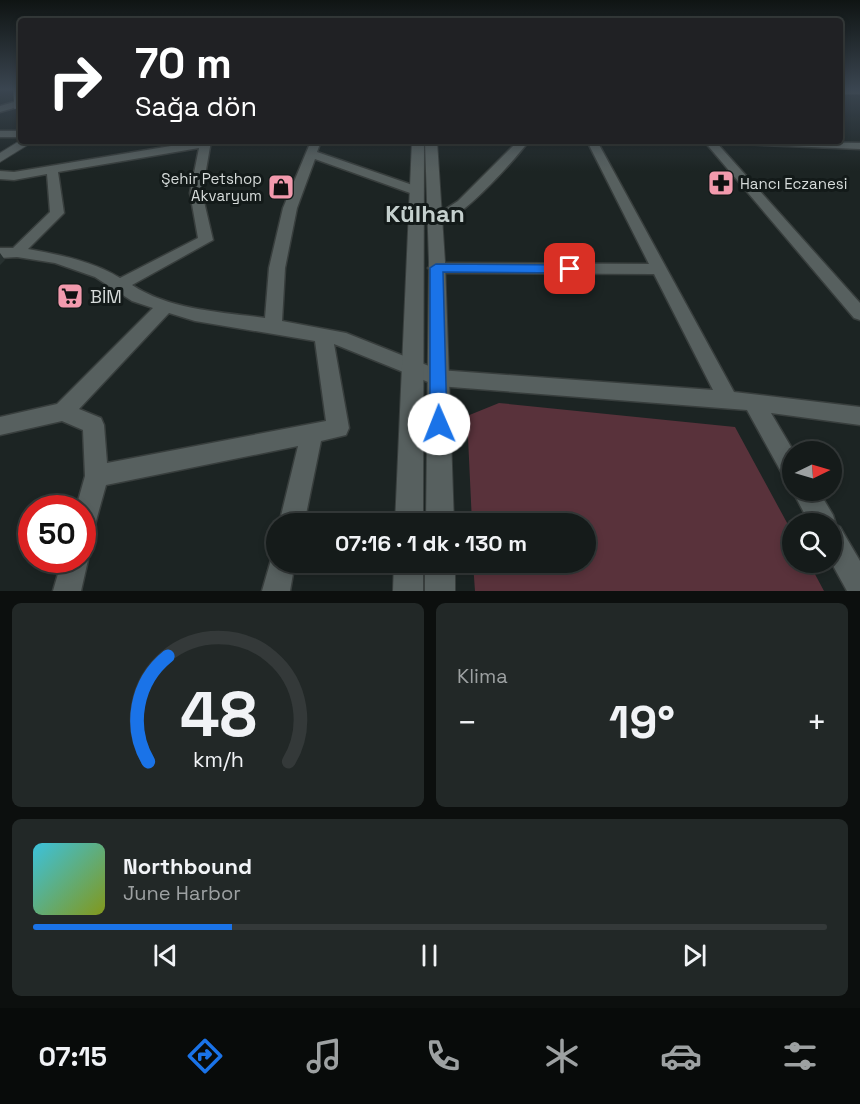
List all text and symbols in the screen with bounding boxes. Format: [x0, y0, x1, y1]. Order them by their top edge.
text: 70 m [135, 37, 232, 90]
icon: right [36, 42, 114, 120]
text: Sağa dön [135, 89, 257, 124]
pharmacy icon: Hancı Eczanesi [706, 168, 736, 198]
place label: Şehir Petshop Akvaryum [161, 169, 262, 205]
shop icon: Şehir Petshop Akvaryum [266, 172, 296, 202]
place label: Hancı Eczanesi [740, 174, 847, 193]
district label: Külhan [385, 198, 465, 229]
pin [544, 243, 595, 294]
icon: arrive [553, 252, 586, 285]
supermarket icon: BİM [55, 281, 85, 311]
place label: BİM [90, 285, 122, 308]
position arrow [407, 392, 471, 456]
north arrow [782, 441, 842, 501]
map controls [782, 441, 842, 573]
speed limit sign: 50 [18, 495, 96, 573]
button: search [782, 513, 842, 573]
text: 07:16 · 1 dk · 130 m [335, 529, 527, 557]
text: Klima [457, 663, 508, 689]
text: 48 [179, 675, 257, 754]
text: 19° [609, 694, 675, 751]
text: − [457, 702, 477, 744]
text: + [807, 702, 827, 744]
text: km/h [192, 746, 244, 773]
text: Northbound [123, 852, 252, 880]
text: June Harbor [123, 880, 241, 906]
icon: previous [149, 939, 182, 972]
icon: pause [413, 939, 446, 972]
icon: next [678, 939, 711, 972]
icon: directions [184, 1035, 226, 1077]
icon: music [303, 1035, 345, 1077]
icon: phone [422, 1035, 464, 1077]
icon: climate [541, 1035, 583, 1077]
icon: car [660, 1035, 702, 1077]
icon: filters [779, 1035, 821, 1077]
text: 07:15 [39, 1039, 107, 1074]

